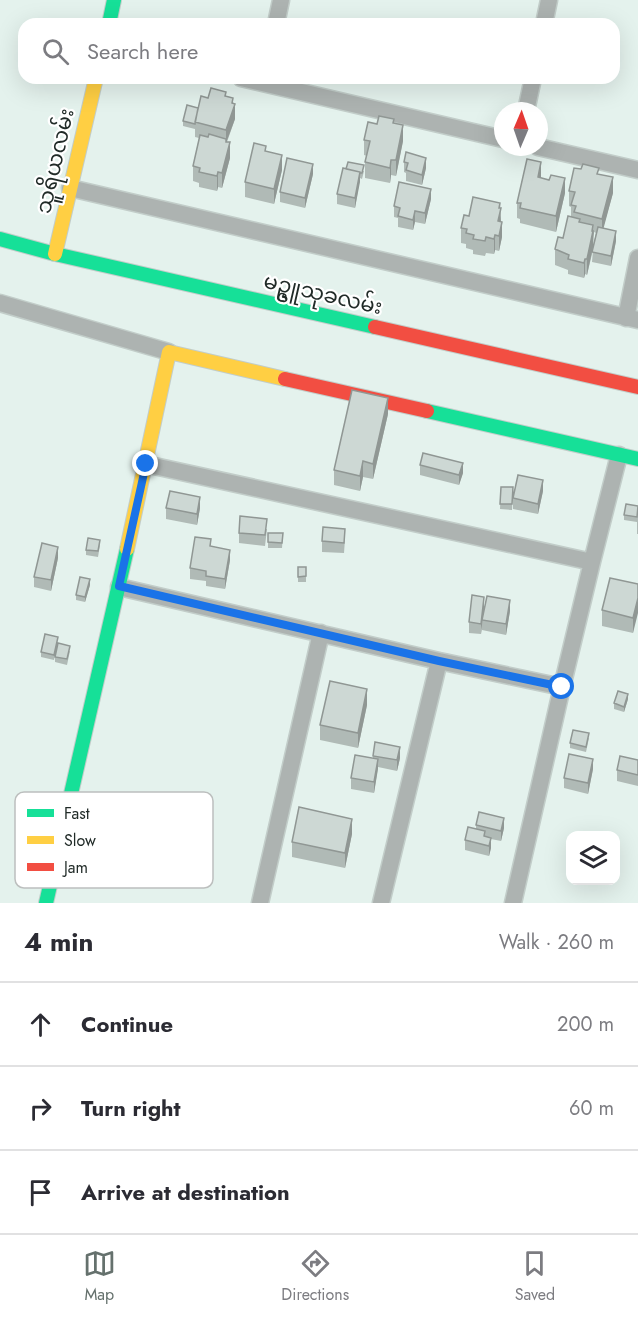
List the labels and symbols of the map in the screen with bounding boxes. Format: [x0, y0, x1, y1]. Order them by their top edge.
north arrow [494, 102, 548, 156]
street label: သူရိယလမ်း [27, 105, 84, 217]
street label: မဥ္ဇူသုခလမ်း [260, 265, 385, 324]
route end [132, 450, 158, 476]
route start [548, 673, 574, 699]
legend [15, 792, 213, 888]
text: Fast [64, 802, 90, 825]
text: Slow [64, 829, 96, 852]
text: Jam [62, 856, 88, 879]

